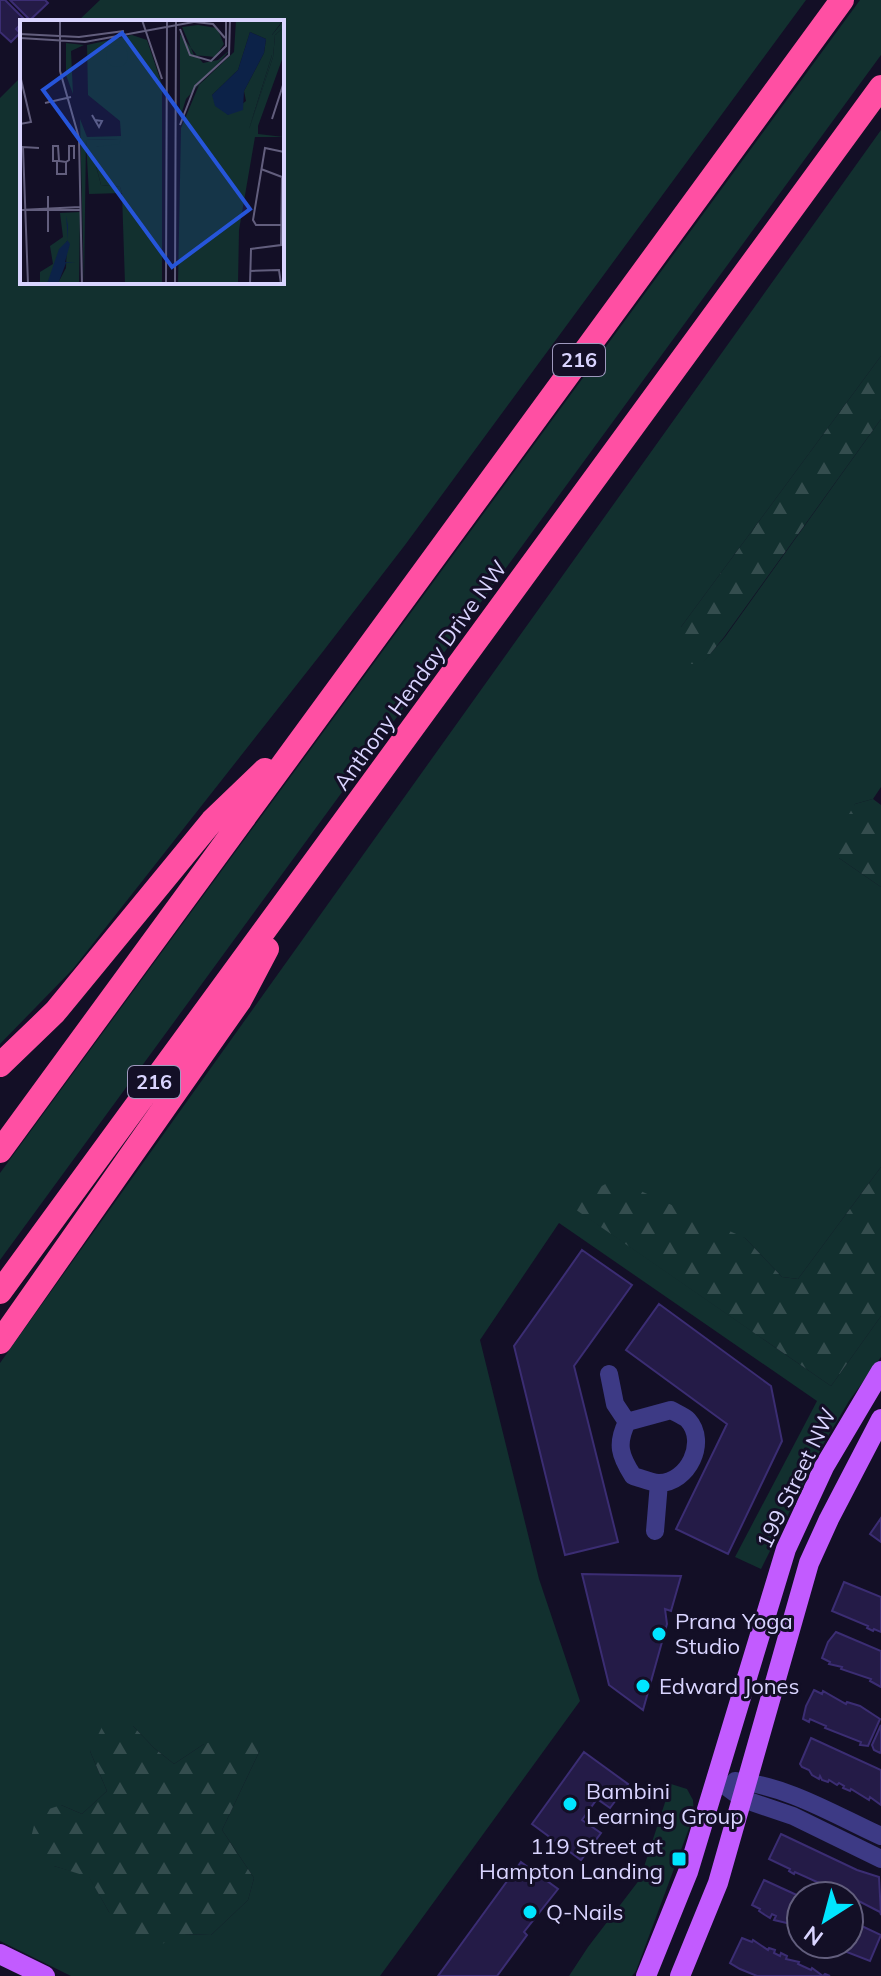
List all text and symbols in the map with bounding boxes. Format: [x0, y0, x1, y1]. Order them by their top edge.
inset map [20, 20, 284, 284]
road number: 216 [553, 344, 605, 376]
street label: Anthony Henday Drive NW [327, 554, 513, 796]
road number: 216 [128, 1066, 180, 1098]
street label: 199 Street NW [750, 1403, 842, 1553]
place label: Prana Yoga Studio [675, 1607, 793, 1660]
marker: Prana Yoga Studio [650, 1625, 668, 1643]
place label: Edward Jones [659, 1672, 800, 1700]
marker: Edward Jones [634, 1677, 652, 1695]
place label: Bambini Learning Group [586, 1777, 743, 1830]
marker: Bambini Learning Group [561, 1795, 579, 1813]
place label: 119 Street at Hampton Landing [479, 1832, 663, 1885]
marker: 119 Street at Hampton Landing [670, 1850, 688, 1868]
north arrow [785, 1880, 865, 1960]
place label: Q-Nails [546, 1898, 623, 1926]
marker: Q-Nails [521, 1903, 539, 1921]
text: N [798, 1920, 828, 1952]

